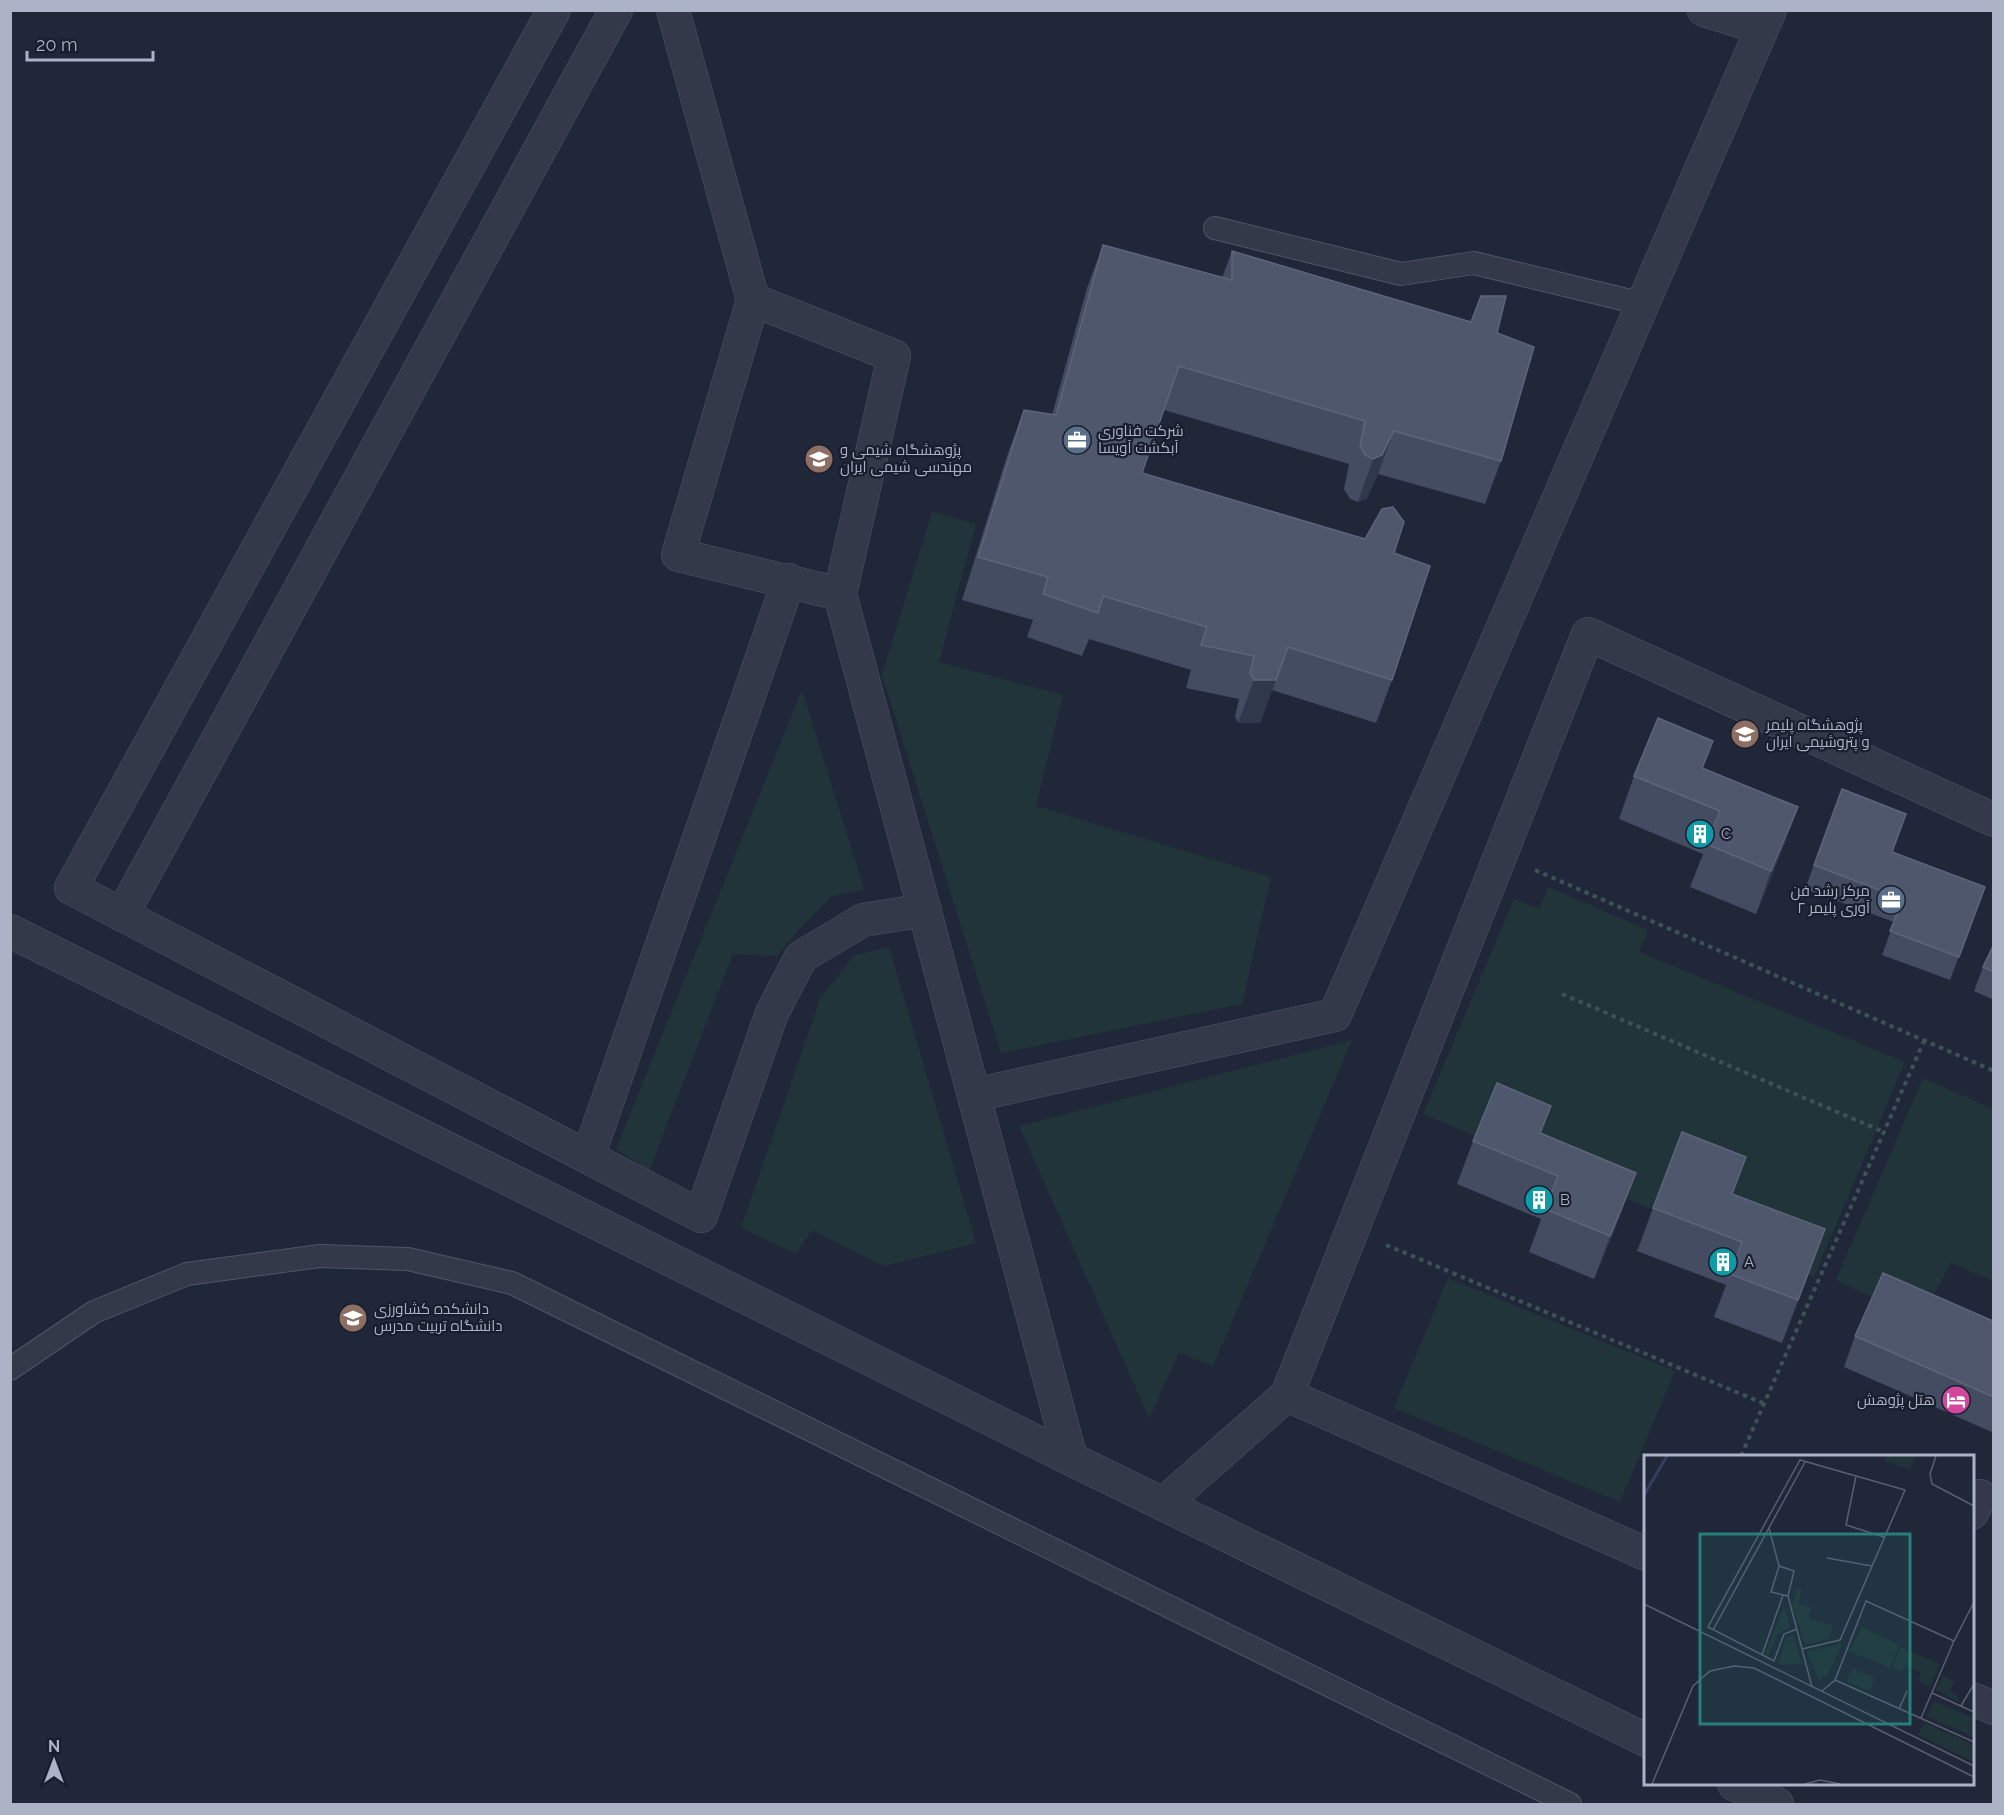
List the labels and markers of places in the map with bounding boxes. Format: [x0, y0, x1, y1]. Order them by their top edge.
place label: شرکت فناوری آبکشت آویسا [1098, 422, 1184, 457]
office icon: شرکت فناوری آبکشت آویسا [1061, 424, 1093, 456]
place label: پژوهشگاه شیمی و مهندسی شیمی ایران [840, 441, 972, 477]
school or university icon: پژوهشگاه شیمی و مهندسی شیمی ایران [803, 443, 835, 475]
place label: پژوهشگاه پلیمر و پتروشیمی ایران [1765, 716, 1870, 752]
school or university icon: پژوهشگاه پلیمر و پتروشیمی ایران [1729, 718, 1761, 750]
building icon: C [1684, 818, 1716, 850]
place label: C [1721, 825, 1731, 843]
place label: مرکز رشد فن آوری پلیمر ۲ [1790, 882, 1870, 918]
office icon: مرکز رشد فن آوری پلیمر ۲ [1875, 884, 1907, 916]
building icon: B [1523, 1184, 1555, 1216]
place label: B [1560, 1191, 1570, 1209]
building icon: A [1707, 1246, 1739, 1278]
place label: A [1744, 1253, 1754, 1271]
place label: دانشکده کشاورزی دانشگاه تربیت مدرس [374, 1300, 503, 1336]
school or university icon: دانشکده کشاورزی دانشگاه تربیت مدرس [337, 1302, 369, 1334]
hotel icon: هتل پژوهش [1940, 1384, 1972, 1416]
place label: هتل پژوهش [1857, 1391, 1935, 1410]

